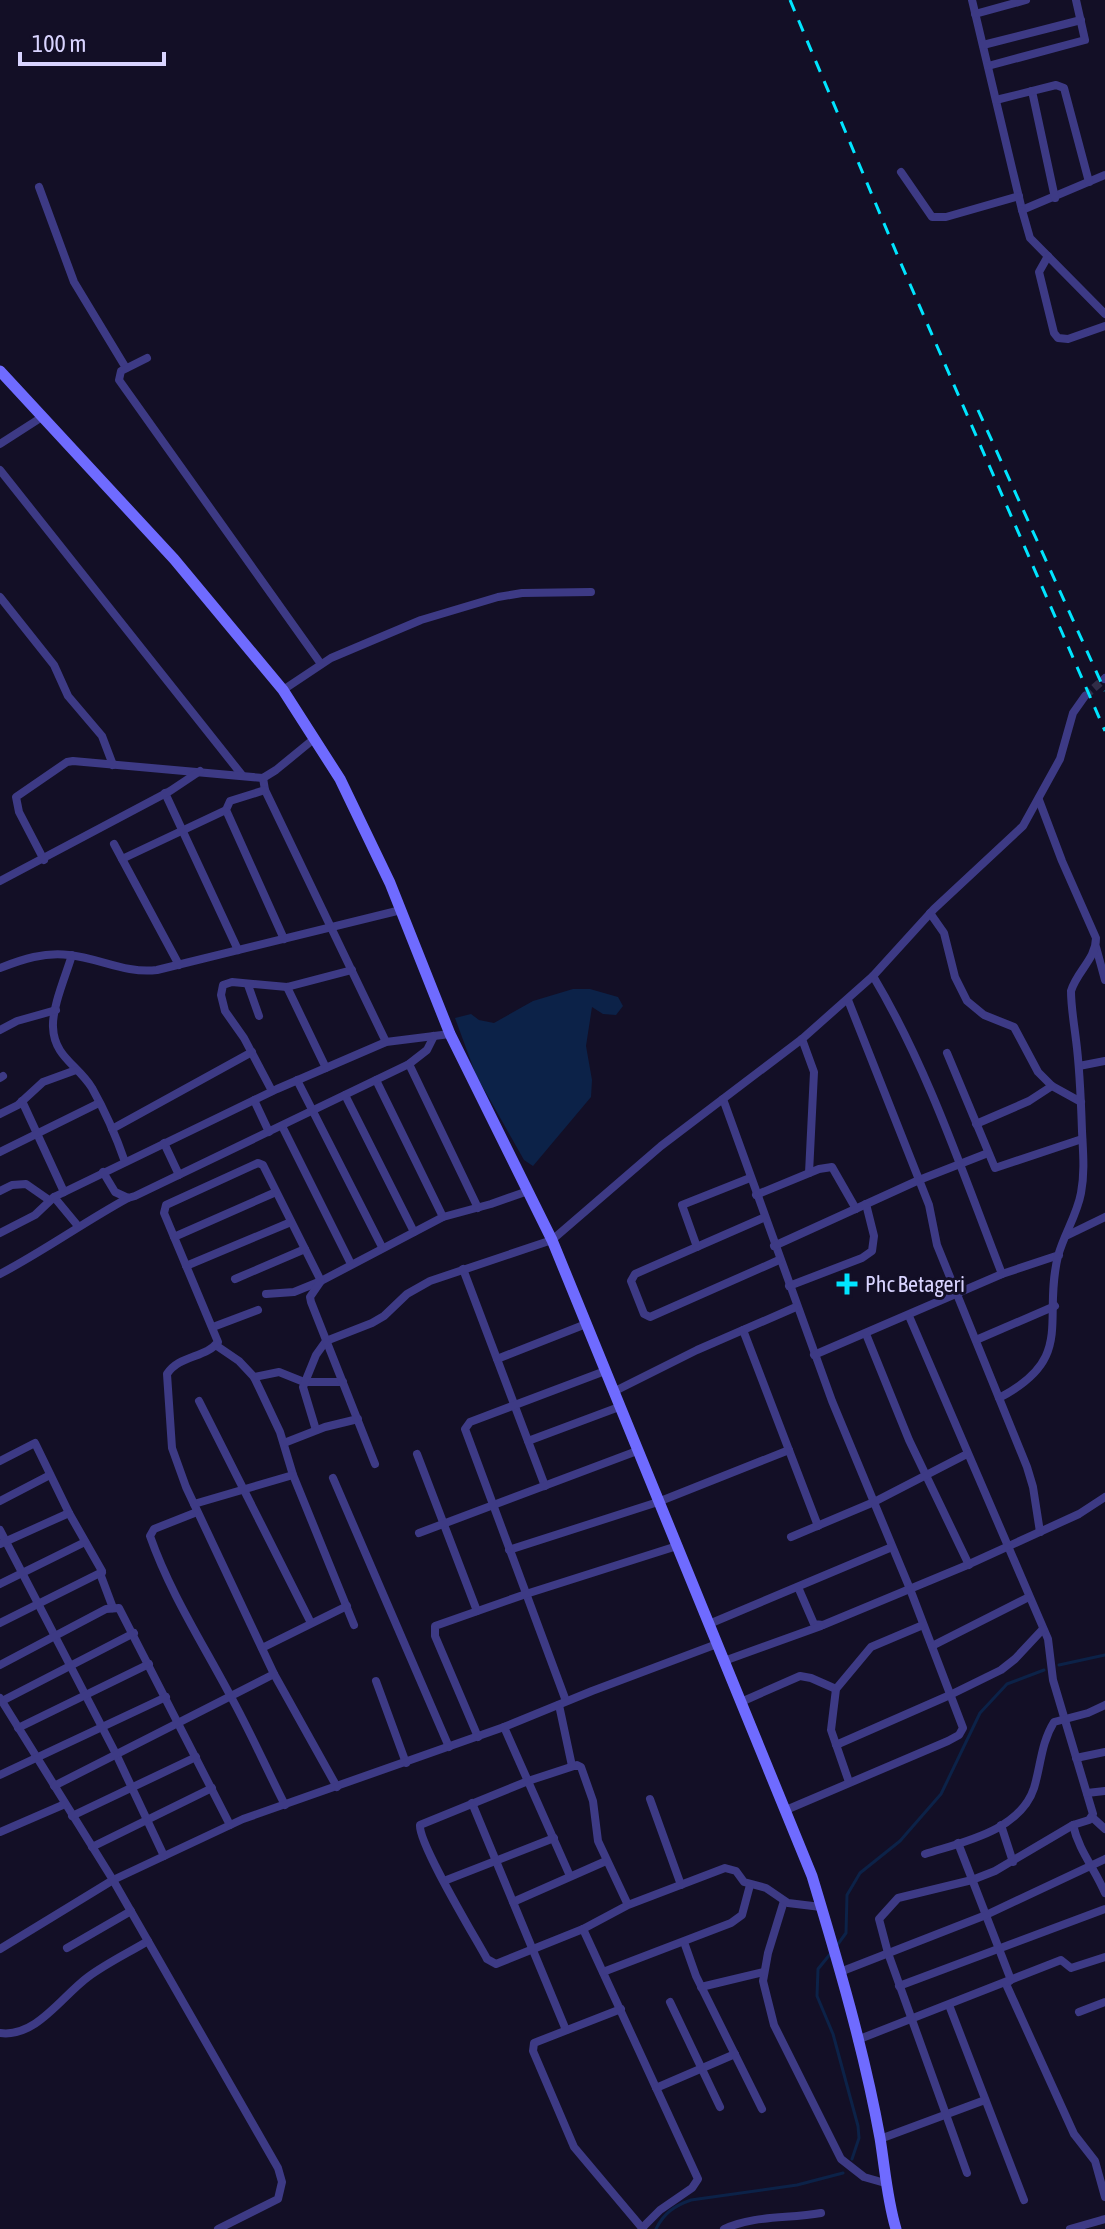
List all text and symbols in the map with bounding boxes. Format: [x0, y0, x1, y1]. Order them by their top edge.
scale bar [20, 16, 164, 66]
text: 100 m [32, 30, 86, 57]
place label: Phc Betageri [865, 1271, 965, 1297]
marker: Phc Betageri [836, 1273, 858, 1295]

